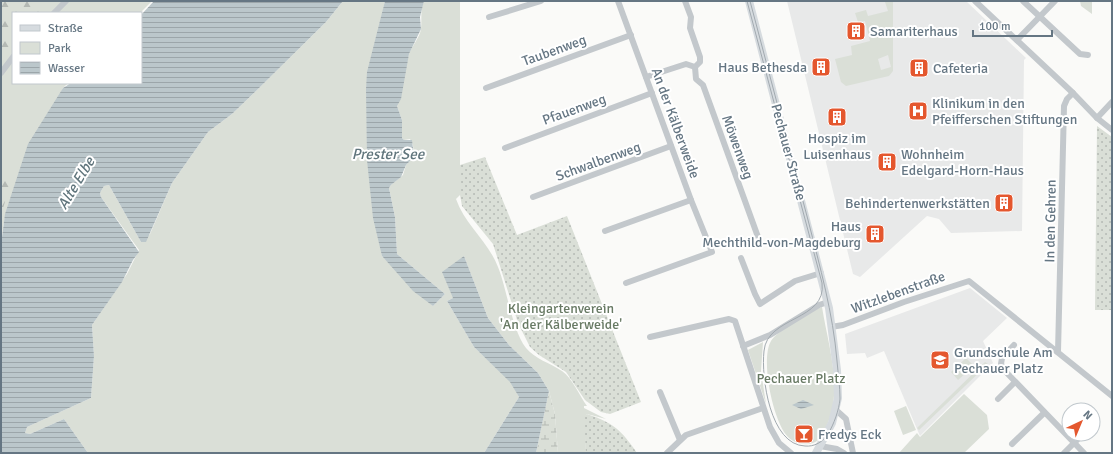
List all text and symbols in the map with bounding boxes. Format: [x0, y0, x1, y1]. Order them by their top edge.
legend [12, 12, 142, 84]
scale bar [973, 12, 1052, 38]
text: 100 m [979, 19, 1011, 34]
building icon: Samariterhaus [845, 20, 867, 42]
text: Straße [48, 21, 83, 36]
place label: Samariterhaus [870, 23, 958, 40]
street label: Taubenweg [520, 31, 588, 70]
text: Park [48, 41, 71, 56]
building icon: Haus Bethesda [810, 56, 832, 78]
building icon: Cafeteria [908, 57, 930, 79]
place label: Haus Bethesda [718, 59, 807, 76]
place label: Cafeteria [933, 60, 988, 77]
text: Wasser [48, 61, 85, 76]
street label: An der Kälberweide [648, 66, 703, 181]
street label: Pfauenweg [540, 90, 608, 129]
place label: Klinikum in den Pfeifferschen Stiftungen [932, 95, 1077, 128]
hospital icon: Klinikum in den Pfeifferschen Stiftungen [907, 100, 929, 122]
street label: Pechauer Straße [767, 102, 810, 202]
building icon: Hospiz im Luisenhaus [826, 106, 848, 128]
street label: Möwenweg [718, 113, 757, 182]
place label: Hospiz im Luisenhaus [803, 130, 871, 163]
street label: Schwalbenweg [553, 138, 643, 185]
water label: Prester See [352, 145, 426, 163]
place label: Wohnheim Edelgard-Horn-Haus [901, 146, 1024, 179]
building icon: Wohnheim Edelgard-Horn-Haus [876, 151, 898, 173]
water label: Alte Elbe [53, 152, 99, 212]
street label: In den Gehren [1041, 179, 1060, 263]
building icon: Behindertenwerkstätten [993, 192, 1015, 214]
place label: Behindertenwerkstätten [845, 195, 990, 212]
place label: Haus Mechthild-von-Magdeburg [702, 218, 861, 251]
building icon: Haus Mechthild-von-Magdeburg [864, 223, 886, 245]
street label: Witzlebenstraße [849, 268, 948, 317]
park label: Kleingartenverein 'An der Kälberweide' [500, 300, 622, 333]
place label: Grundschule Am Pechauer Platz [954, 344, 1053, 377]
school or university icon: Grundschule Am Pechauer Platz [929, 349, 951, 371]
park label: Pechauer Platz [756, 370, 846, 387]
north arrow [1061, 402, 1101, 442]
text: N [1080, 408, 1095, 423]
bar icon: Fredys Eck [793, 423, 815, 445]
place label: Fredys Eck [818, 426, 881, 443]

